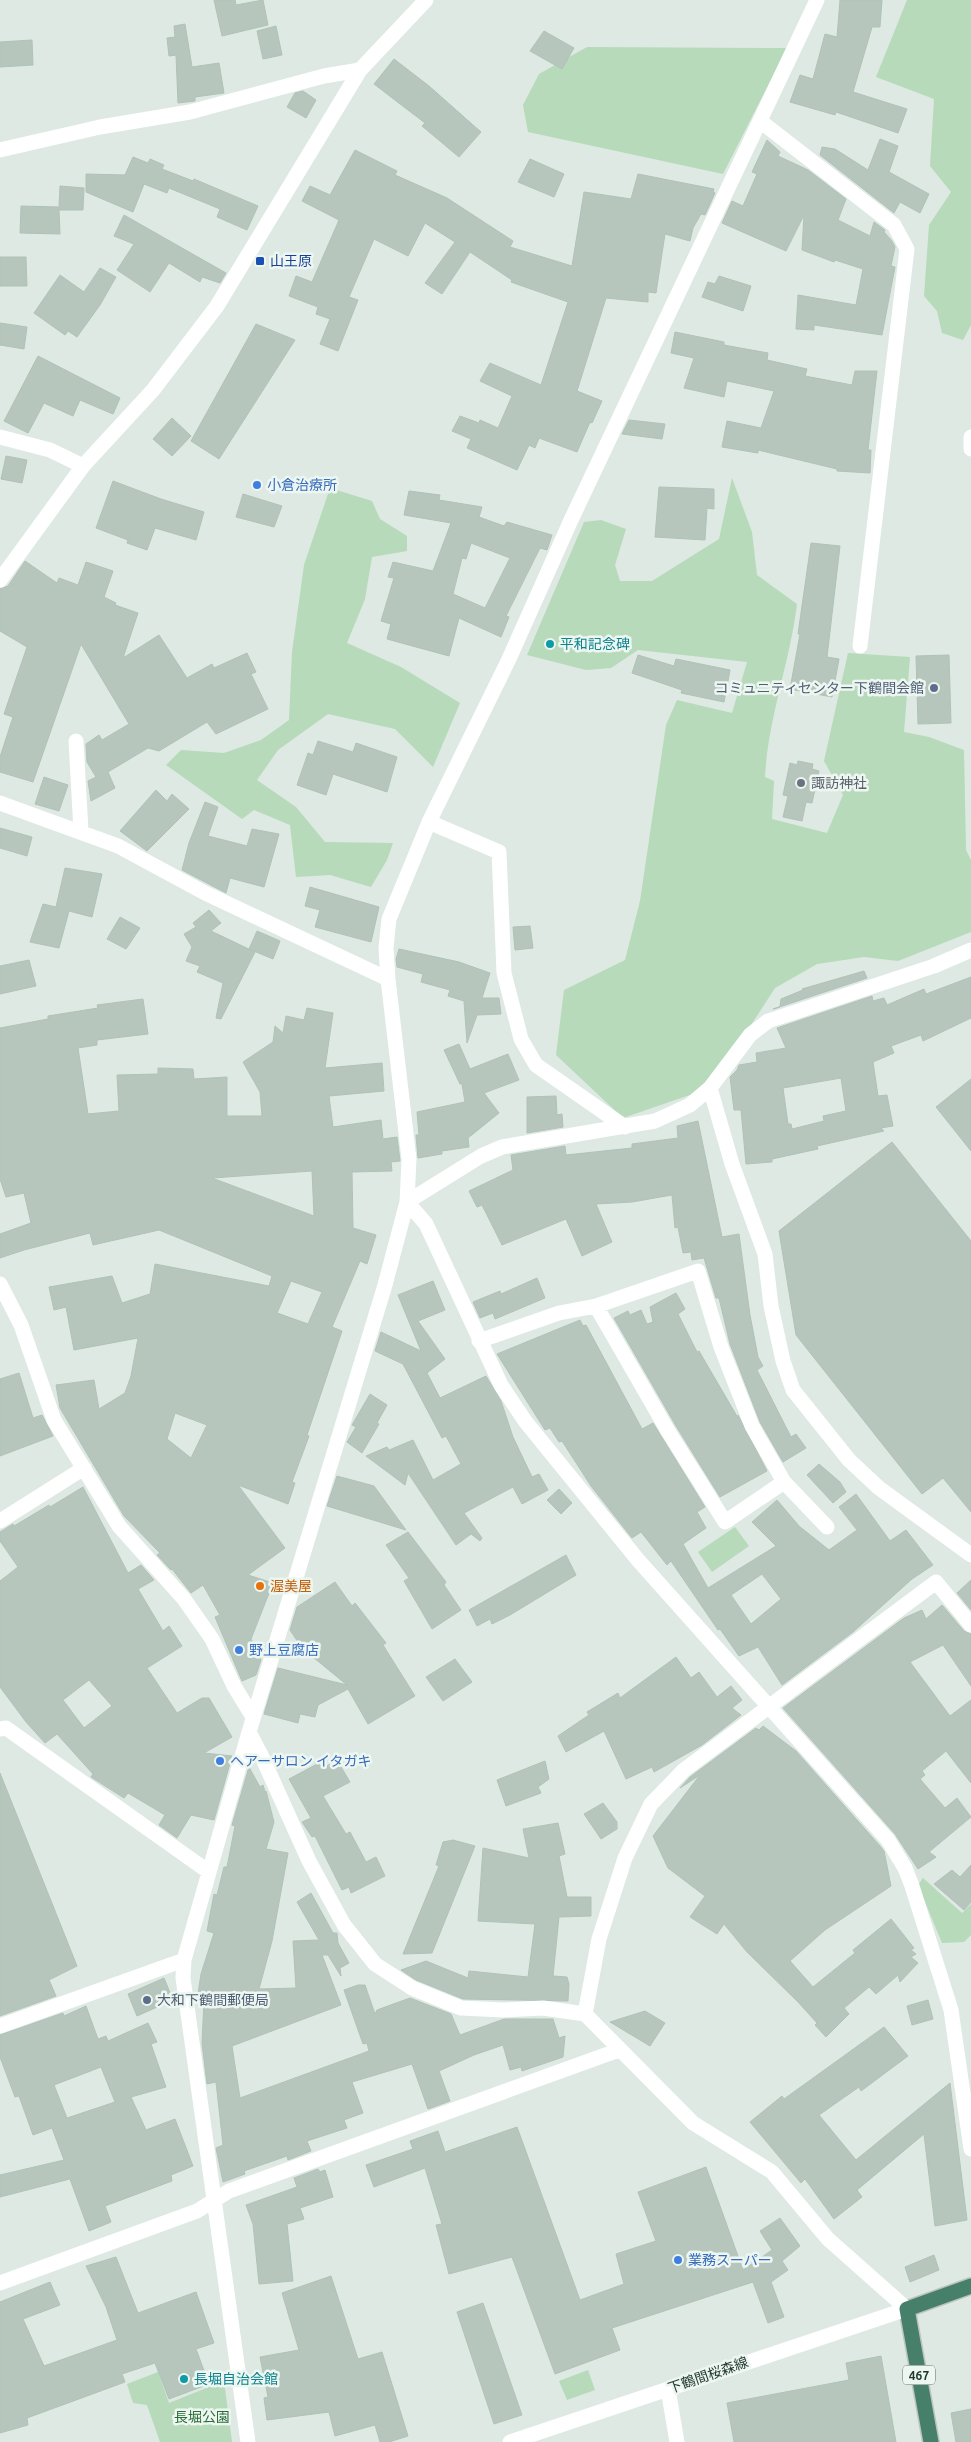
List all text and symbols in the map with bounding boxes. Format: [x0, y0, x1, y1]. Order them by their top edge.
place label: 山王原 [270, 253, 312, 269]
marker: 山王原 [254, 255, 266, 267]
place label: 小倉治療所 [267, 477, 337, 493]
marker: 小倉治療所 [251, 479, 263, 491]
place label: 平和記念碑 [560, 636, 630, 652]
marker: 平和記念碑 [544, 638, 556, 650]
place label: コミュニティセンター下鶴間会館 [715, 680, 924, 696]
marker: コミュニティセンター下鶴間会館 [928, 682, 940, 694]
place label: 諏訪神社 [811, 775, 867, 791]
marker: 諏訪神社 [795, 777, 807, 789]
place label: 渥美屋 [270, 1578, 312, 1594]
marker: 渥美屋 [254, 1580, 266, 1592]
place label: 野上豆腐店 [249, 1642, 319, 1658]
marker: 野上豆腐店 [233, 1644, 245, 1656]
place label: ヘアーサロン イタガキ [230, 1753, 372, 1769]
marker: ヘアーサロン イタガキ [214, 1755, 226, 1767]
place label: 大和下鶴間郵便局 [157, 1992, 269, 2008]
marker: 大和下鶴間郵便局 [141, 1994, 153, 2006]
place label: 業務スーパー [688, 2252, 772, 2268]
marker: 業務スーパー [672, 2254, 684, 2266]
street label: 下鶴間桜森線 [666, 2354, 750, 2396]
road number: 467 [903, 2366, 935, 2384]
place label: 長堀自治会館 [194, 2371, 278, 2387]
marker: 長堀自治会館 [178, 2373, 190, 2385]
park label: 長堀公園 [174, 2409, 230, 2425]

